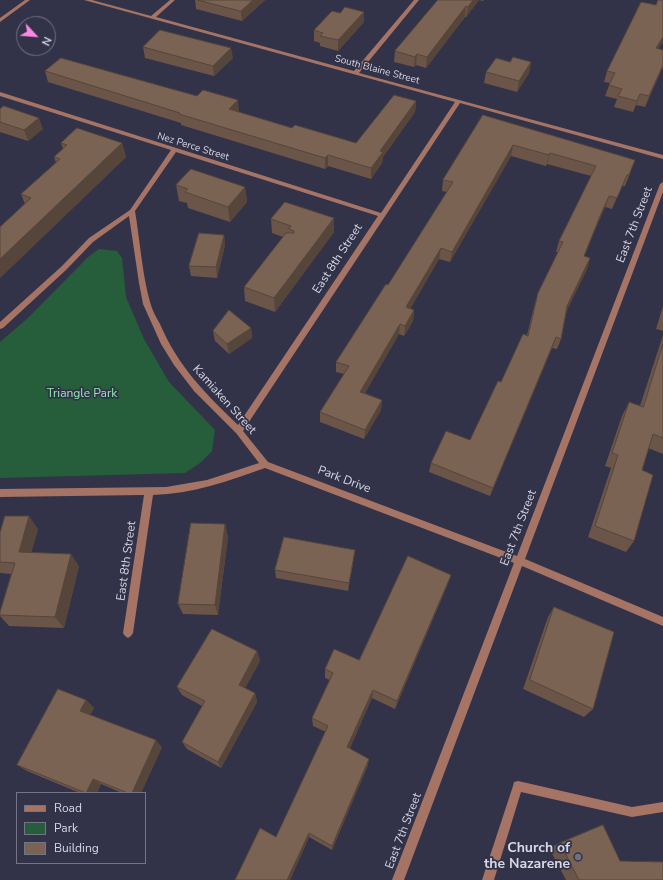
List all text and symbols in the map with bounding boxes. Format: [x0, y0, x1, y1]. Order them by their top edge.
north arrow [16, 16, 56, 56]
text: N [38, 34, 55, 48]
street label: South Blaine Street [333, 53, 421, 87]
street label: Nez Perce Street [156, 130, 230, 164]
street label: East 7th Street [614, 185, 656, 265]
street label: East 8th Street [310, 221, 366, 297]
street label: Kamiaken Street [189, 362, 259, 438]
park label: Triangle Park [47, 387, 117, 401]
street label: Park Drive [316, 463, 372, 497]
street label: East 7th Street [498, 488, 540, 568]
street label: East 8th Street [114, 520, 140, 602]
street label: East 7th Street [383, 791, 425, 871]
legend [16, 792, 146, 864]
text: Road [54, 800, 82, 816]
text: Park [54, 820, 78, 836]
text: Building [54, 840, 99, 856]
place label: Church of the Nazarene [484, 841, 570, 874]
marker: Church of the Nazarene [573, 852, 583, 862]

